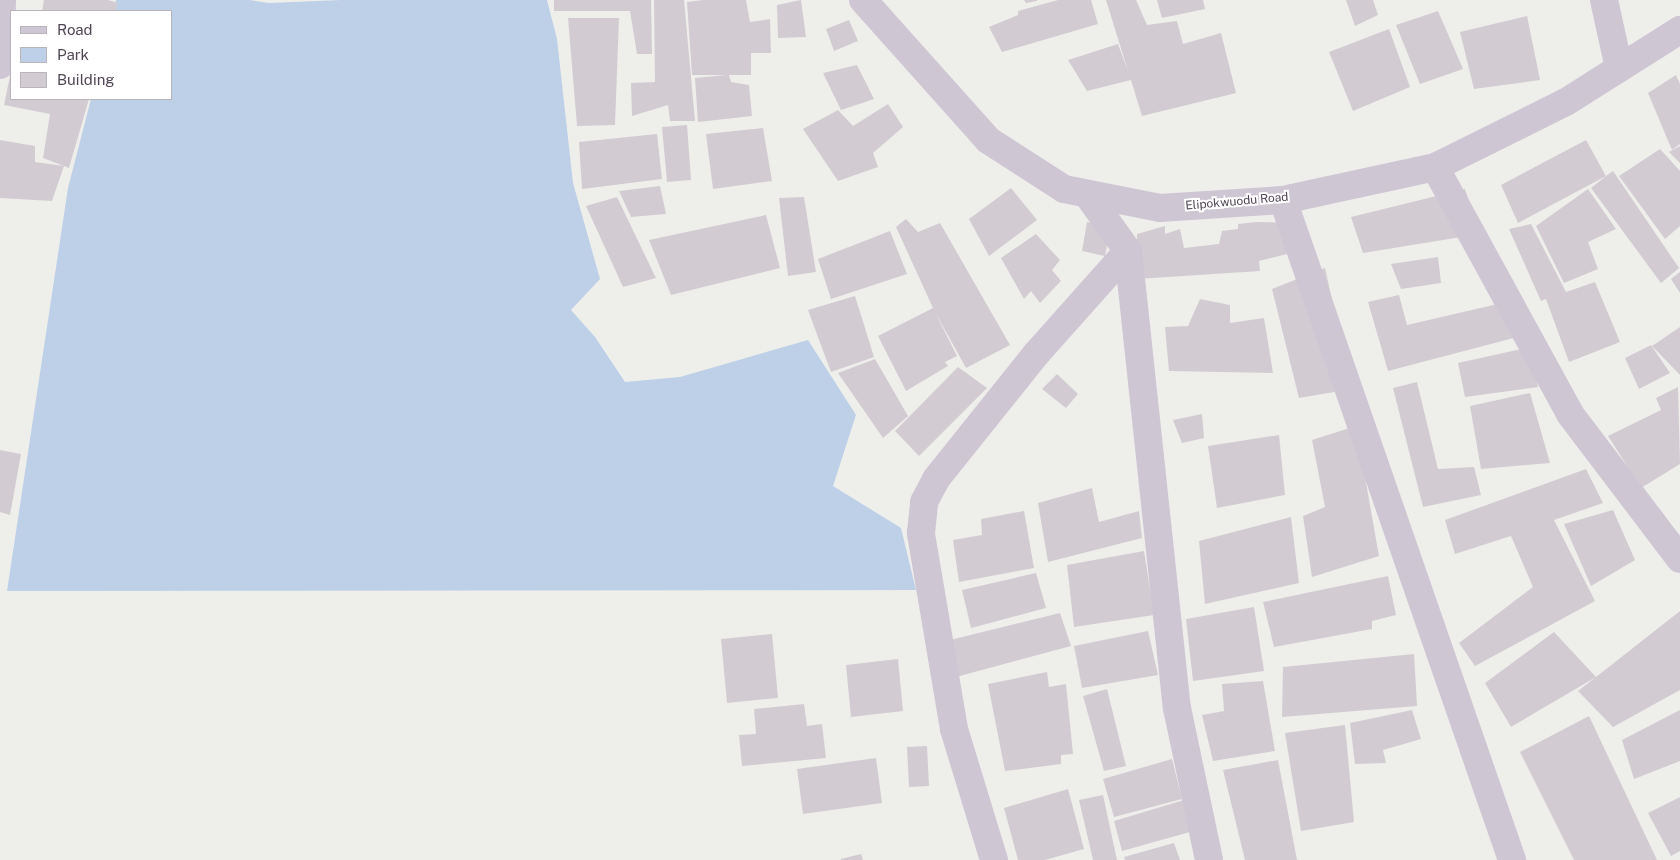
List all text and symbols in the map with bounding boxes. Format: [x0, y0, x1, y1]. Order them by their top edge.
legend [10, 10, 172, 100]
text: Road [57, 21, 93, 38]
text: Park [57, 46, 89, 63]
text: Building [57, 71, 115, 88]
street label: Elipokwuodu Road [1185, 190, 1289, 214]

